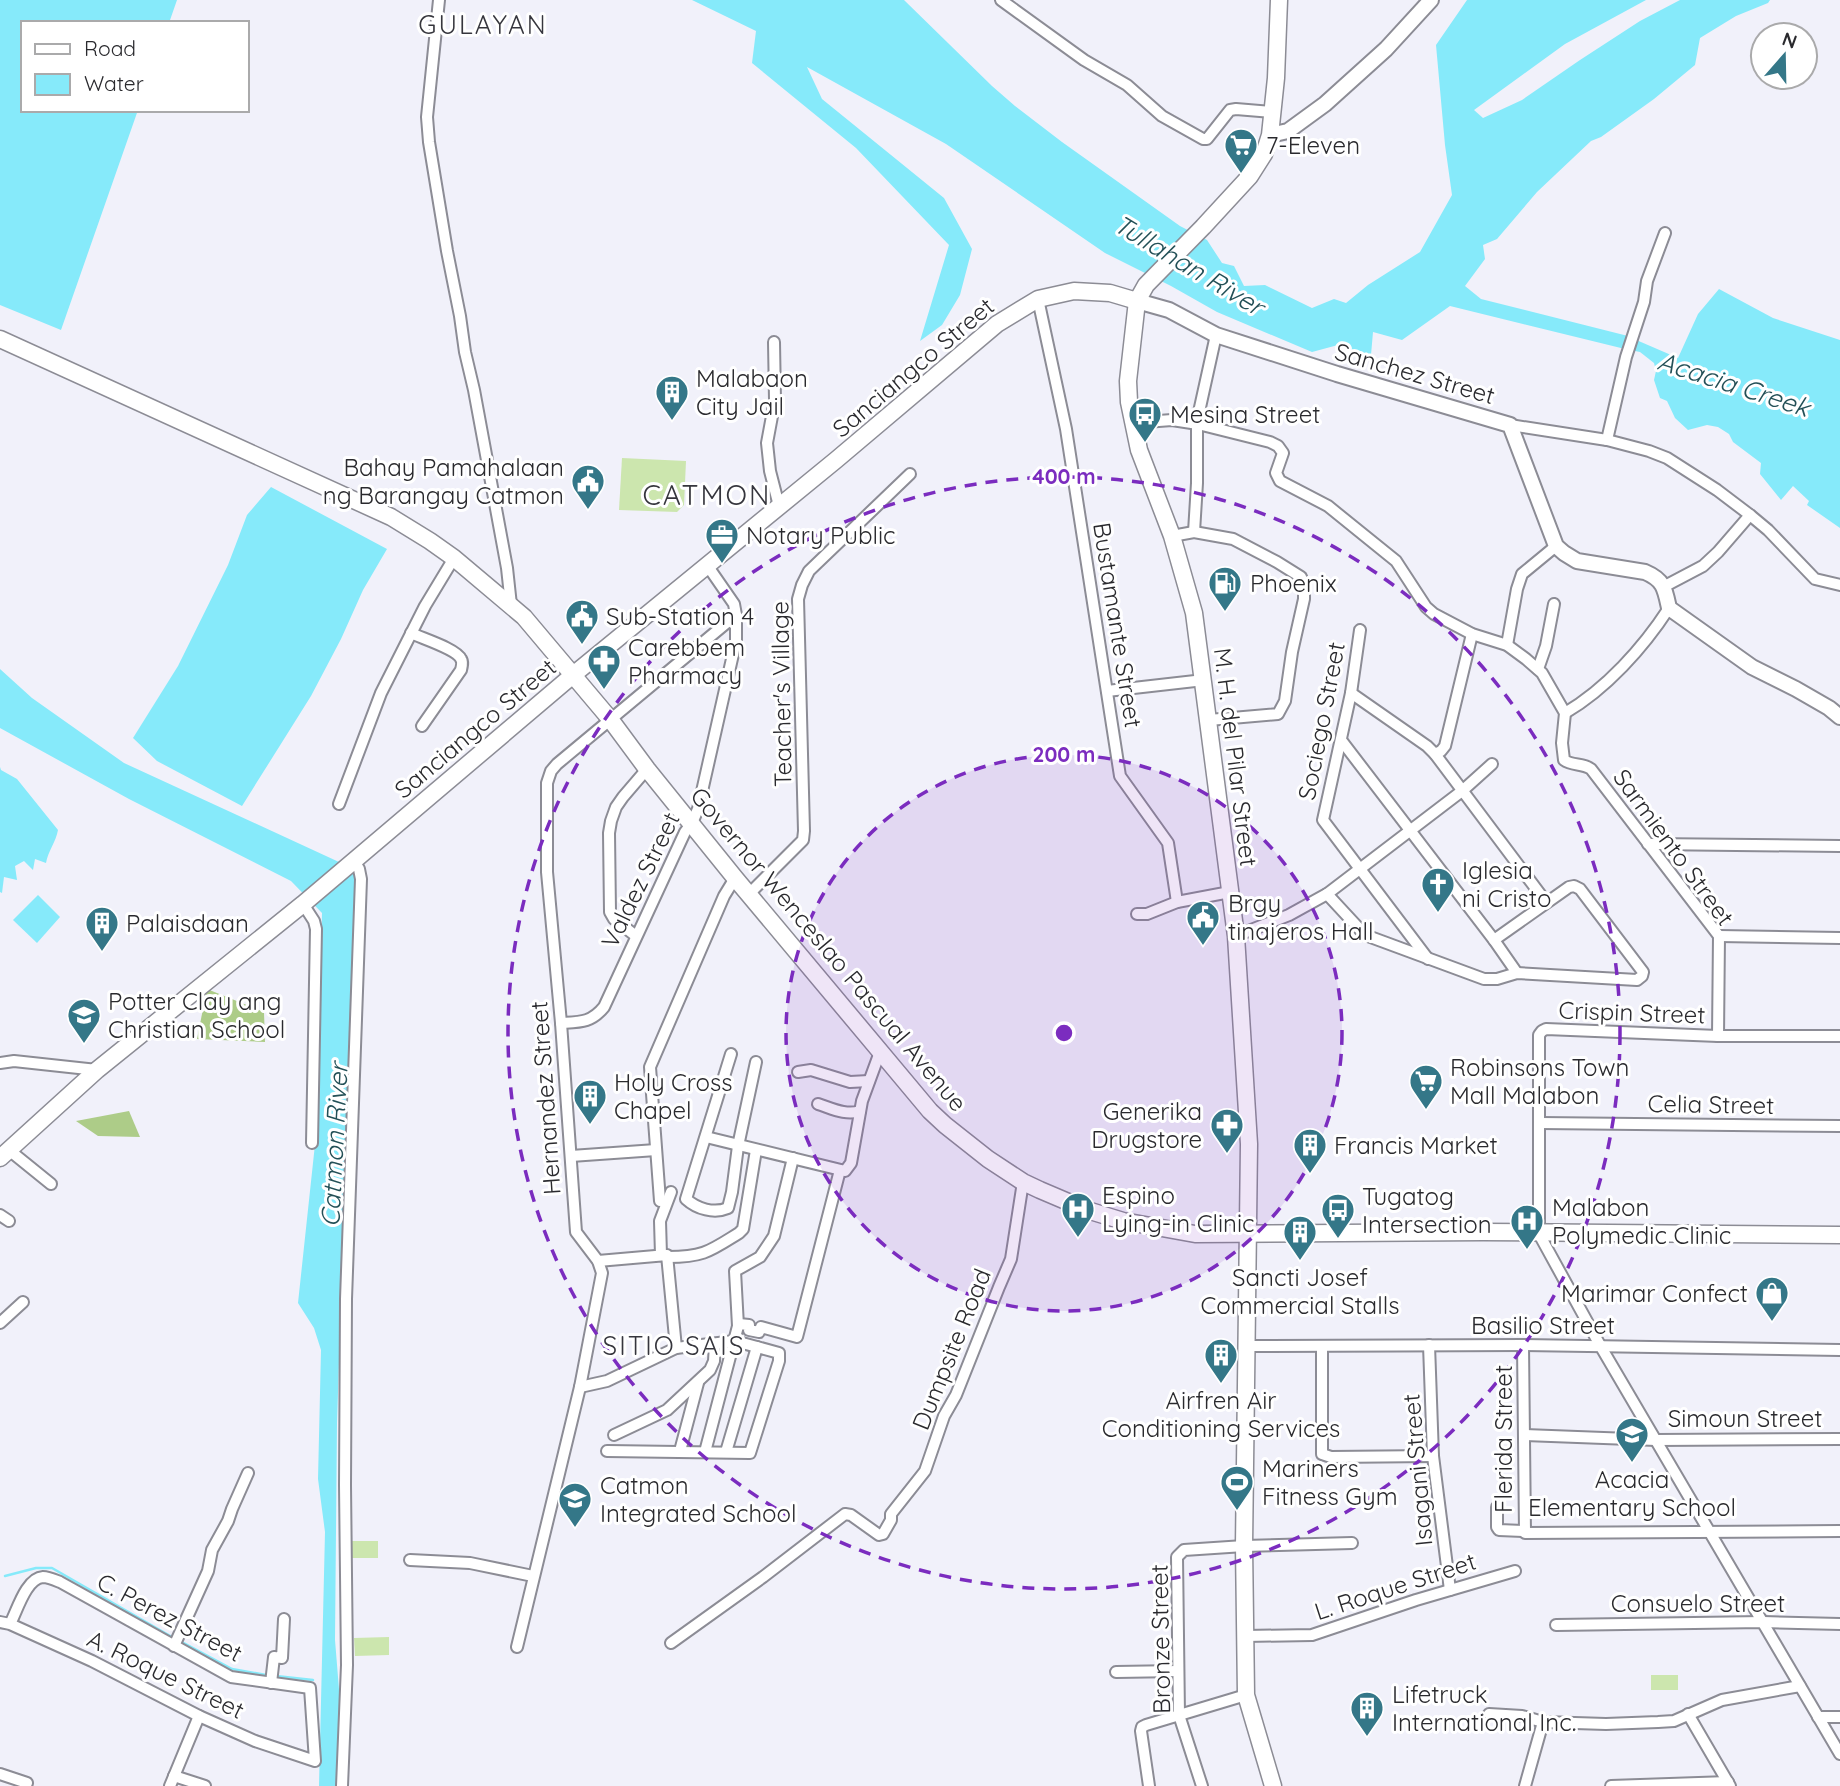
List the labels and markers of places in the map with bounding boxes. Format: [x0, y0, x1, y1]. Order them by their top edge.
supermarket icon: 7-Eleven [1222, 126, 1260, 175]
place label: 7-Eleven [1266, 130, 1360, 160]
place label: Malabaon City Jail [696, 363, 808, 421]
building icon: Malabaon City Jail [653, 373, 691, 422]
bus stop icon: Mesina Street [1126, 395, 1164, 444]
place label: Mesina Street [1170, 399, 1320, 429]
place label: Bahay Pamahalaan ng Barangay Catmon [323, 452, 564, 510]
public building icon: Bahay Pamahalaan ng Barangay Catmon [569, 462, 607, 511]
office icon: Notary Public [703, 516, 741, 565]
place label: Notary Public [746, 520, 896, 550]
fuel station icon: Phoenix [1206, 564, 1244, 613]
place label: Phoenix [1250, 568, 1337, 598]
public building icon: Sub-Station 4 [563, 597, 601, 646]
place label: Sub-Station 4 [606, 601, 754, 631]
place label: Carebbem Pharmacy [628, 632, 745, 690]
pharmacy icon: Carebbem Pharmacy [585, 642, 623, 691]
place label: Iglesia ni Cristo [1462, 855, 1551, 913]
church icon: Iglesia ni Cristo [1419, 865, 1457, 914]
place label: Brgy tinajeros Hall [1228, 888, 1374, 946]
public building icon: Brgy tinajeros Hall [1184, 898, 1222, 947]
building icon: Palaisdaan [83, 904, 121, 953]
place label: Palaisdaan [126, 908, 249, 938]
place label: Potter Clay ang Christian School [108, 986, 285, 1044]
school or university icon: Potter Clay ang Christian School [65, 996, 103, 1045]
centre of rings [1052, 1021, 1076, 1045]
place label: Robinsons Town Mall Malabon [1450, 1052, 1629, 1110]
supermarket icon: Robinsons Town Mall Malabon [1407, 1062, 1445, 1111]
place label: Holy Cross Chapel [614, 1067, 733, 1125]
building icon: Holy Cross Chapel [571, 1077, 609, 1126]
place label: Generika Drugstore [1091, 1096, 1202, 1154]
pharmacy icon: Generika Drugstore [1208, 1106, 1246, 1155]
building icon: Francis Market [1291, 1126, 1329, 1175]
place label: Francis Market [1334, 1130, 1498, 1160]
place label: Espino Lying-in Clinic [1102, 1180, 1255, 1238]
place label: Tugatog Intersection [1362, 1181, 1492, 1239]
hospital icon: Espino Lying-in Clinic [1059, 1190, 1097, 1239]
bus stop icon: Tugatog Intersection [1319, 1191, 1357, 1240]
place label: Malabon Polymedic Clinic [1552, 1192, 1731, 1250]
hospital icon: Malabon Polymedic Clinic [1508, 1202, 1546, 1251]
building icon: Sancti Josef Commercial Stalls [1281, 1213, 1319, 1262]
place label: Sancti Josef Commercial Stalls [1201, 1262, 1399, 1320]
shop icon: Marimar Confect [1753, 1274, 1791, 1323]
place label: Marimar Confect [1561, 1278, 1748, 1308]
building icon: Airfren Air Conditioning Services [1202, 1336, 1240, 1385]
place label: Airfren Air Conditioning Services [1102, 1385, 1340, 1443]
school or university icon: Acacia Elementary School [1613, 1415, 1651, 1464]
place label: Mariners Fitness Gym [1262, 1453, 1398, 1511]
sports icon: Mariners Fitness Gym [1218, 1463, 1256, 1512]
place label: Acacia Elementary School [1528, 1464, 1736, 1522]
place label: Catmon Integrated School [600, 1470, 797, 1528]
school or university icon: Catmon Integrated School [556, 1480, 594, 1529]
place label: Lifetruck International Inc. [1392, 1679, 1576, 1737]
building icon: Lifetruck International Inc. [1348, 1689, 1386, 1738]

